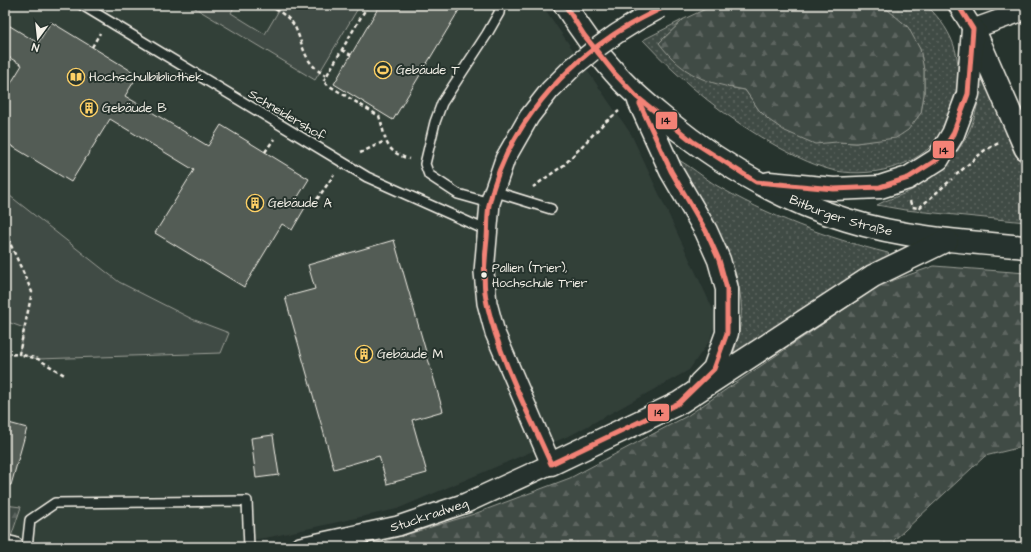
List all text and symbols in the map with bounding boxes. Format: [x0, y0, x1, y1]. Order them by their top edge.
north arrow [18, 18, 58, 58]
text: N [30, 39, 41, 55]
sports icon: Gebäude T [373, 60, 393, 80]
place label: Gebäude T [396, 61, 460, 79]
library icon: Hochschulbibliothek [66, 67, 86, 87]
place label: Hochschulbibliothek [89, 68, 203, 86]
street label: Schneidershof [245, 85, 329, 145]
building icon: Gebäude B [79, 98, 99, 118]
place label: Gebäude B [102, 99, 167, 117]
line badge: 14 [655, 111, 678, 130]
text: 14 [662, 113, 671, 128]
line badge: 14 [932, 140, 955, 159]
text: 14 [940, 143, 949, 158]
street label: Bitburger Straße [786, 190, 894, 240]
building icon: Gebäude A [245, 193, 265, 213]
place label: Gebäude A [268, 194, 332, 212]
place label: Pallien (Trier), Hochschule Trier [492, 260, 588, 292]
marker: Pallien (Trier), Hochschule Trier [479, 270, 489, 280]
building icon: Gebäude M [354, 344, 374, 364]
place label: Gebäude M [377, 345, 443, 363]
line badge: 14 [647, 403, 670, 422]
text: 14 [655, 405, 664, 420]
street label: Stuckradweg [388, 494, 471, 536]

